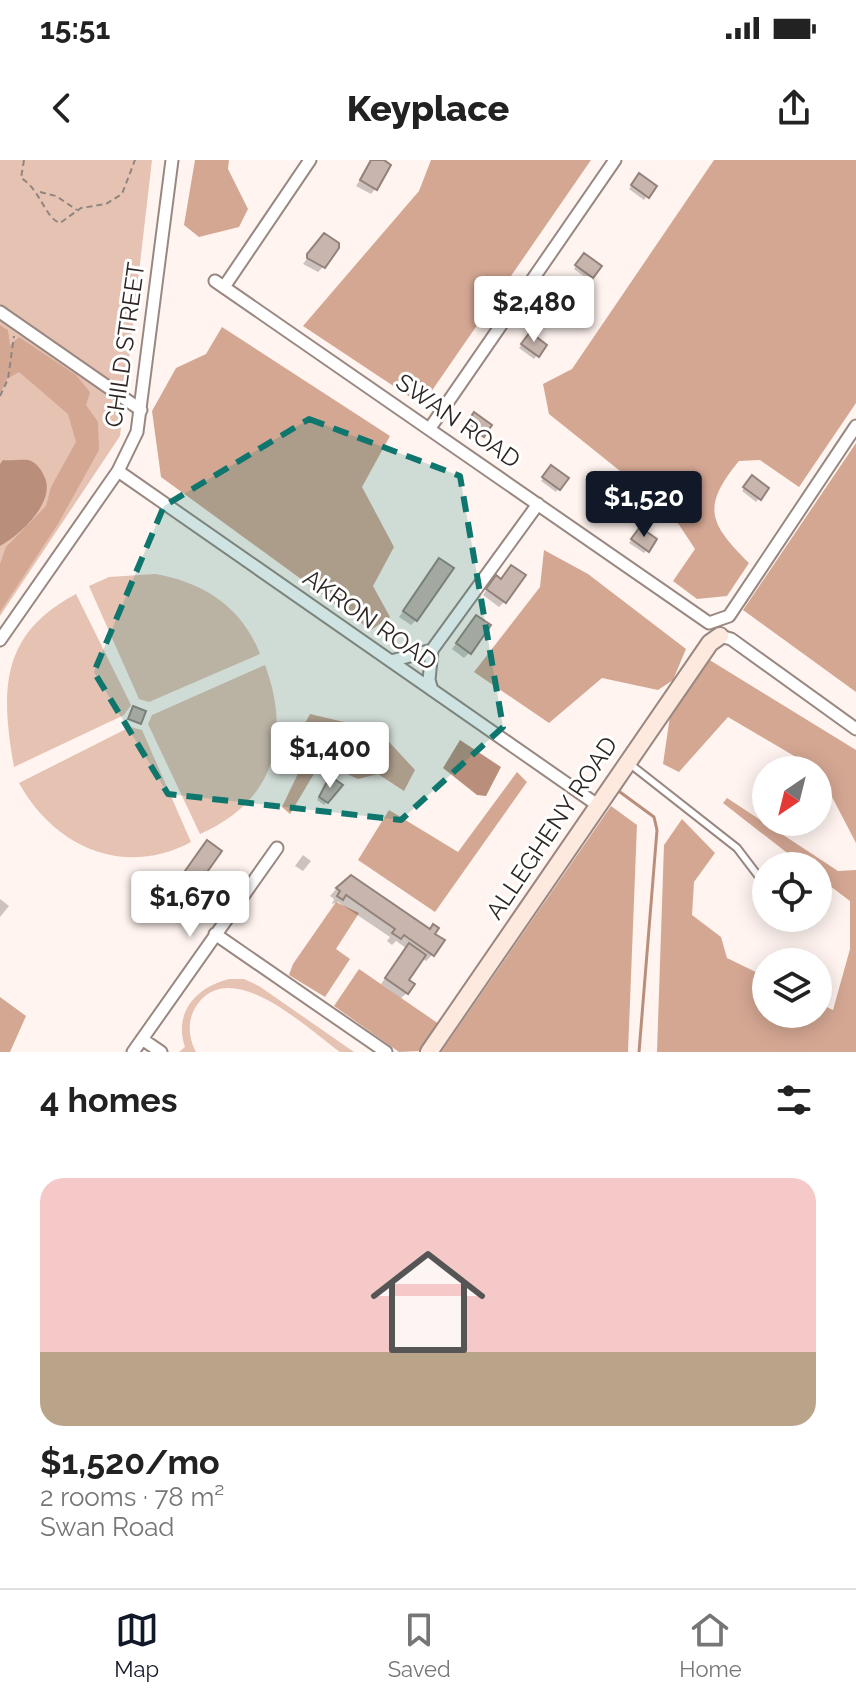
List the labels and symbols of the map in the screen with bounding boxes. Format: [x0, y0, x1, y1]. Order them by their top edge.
street label: CHILD STREET [99, 260, 150, 429]
pin: $2,480 [469, 276, 599, 344]
street label: SWAN ROAD [390, 367, 526, 474]
pin: $1,520 [579, 471, 709, 539]
street label: AKRON ROAD [298, 563, 443, 676]
pin: $1,400 [265, 722, 395, 790]
street label: ALLEGHENY ROAD [480, 731, 623, 924]
north arrow [752, 756, 832, 836]
pin: $1,670 [125, 871, 255, 939]

